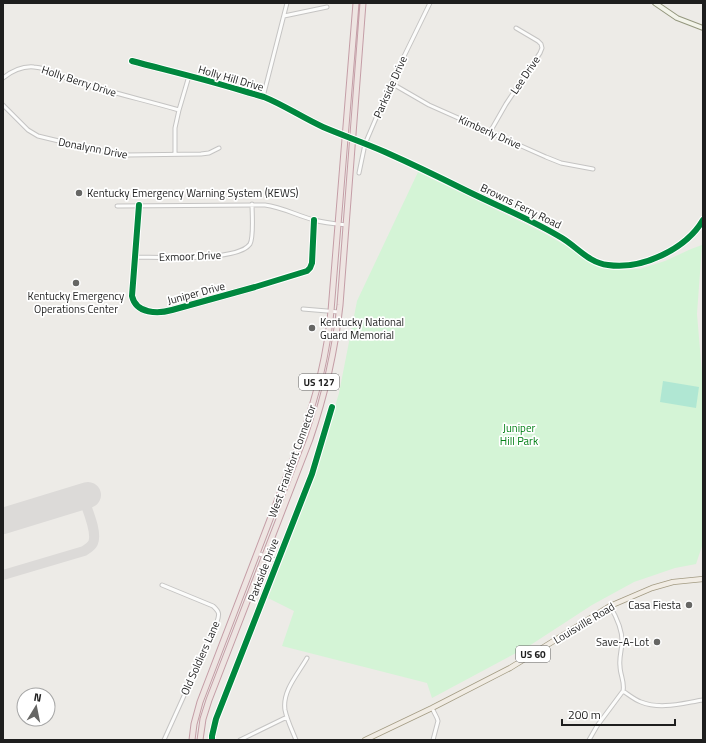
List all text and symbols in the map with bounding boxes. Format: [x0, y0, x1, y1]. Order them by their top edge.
street label: Lee Drive [506, 52, 544, 97]
street label: Parkside Drive [369, 53, 411, 121]
street label: Holly Berry Drive [40, 61, 119, 101]
street label: Holly Hill Drive [196, 61, 266, 95]
street label: Kimberly Drive [456, 111, 524, 153]
street label: Donalynn Drive [57, 133, 130, 163]
street label: Browns Ferry Road [478, 179, 564, 233]
place label: Kentucky Emergency Warning System (KEWS) [87, 185, 299, 201]
marker: Kentucky Emergency Warning System (KEWS) [74, 188, 84, 198]
street label: Exmoor Drive [159, 247, 222, 265]
marker: Kentucky Emergency Operations Center [71, 278, 81, 288]
street label: Juniper Drive [165, 278, 227, 308]
place label: Kentucky Emergency Operations Center [28, 288, 125, 317]
place label: Kentucky National Guard Memorial [320, 314, 404, 343]
marker: Kentucky National Guard Memorial [307, 323, 317, 333]
road number: US 127 [299, 374, 339, 390]
street label: West Frankfort Connector [264, 402, 320, 520]
park label: Juniper Hill Park [500, 420, 539, 449]
street label: Parkside Drive [244, 536, 283, 604]
place label: Casa Fiesta [628, 597, 681, 613]
street label: Louisville Road [550, 598, 618, 648]
marker: Casa Fiesta [684, 600, 694, 610]
street label: Old Soldiers Lane [176, 618, 224, 698]
place label: Save-A-Lot [596, 634, 649, 650]
marker: Save-A-Lot [652, 637, 662, 647]
road number: US 60 [516, 646, 550, 662]
north arrow [16, 687, 56, 727]
text: N [33, 689, 43, 706]
scale bar [562, 701, 675, 727]
text: 200 m [568, 705, 601, 724]

